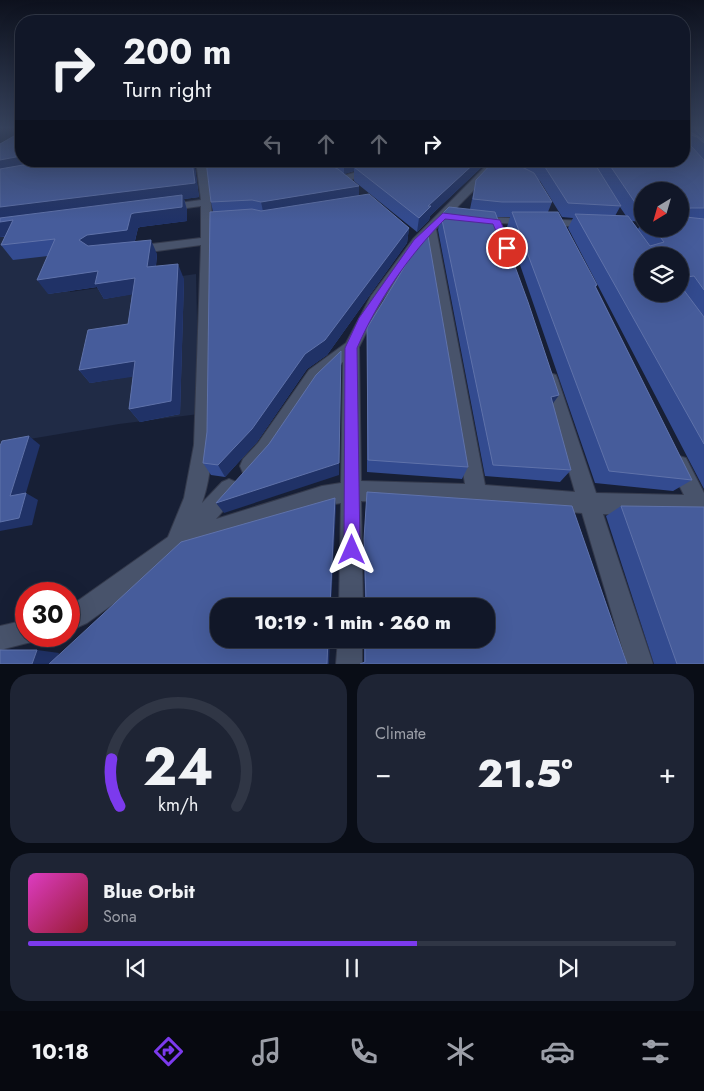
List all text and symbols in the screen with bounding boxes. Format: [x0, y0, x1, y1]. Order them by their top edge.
text: 200 m [123, 27, 232, 77]
icon: right [40, 35, 105, 100]
text: Turn right [123, 73, 211, 105]
icon: left [259, 130, 287, 158]
icon: ahead [312, 130, 340, 158]
icon: ahead [365, 130, 393, 158]
icon: right [418, 130, 446, 158]
north arrow [634, 182, 689, 238]
map controls [634, 182, 689, 302]
pin [486, 227, 528, 269]
icon: arrive [493, 234, 521, 262]
button: layers [634, 247, 689, 302]
position arrow [325, 523, 377, 575]
speed limit sign: 30 [15, 582, 80, 647]
text: 10:19 · 1 min · 260 m [254, 609, 451, 636]
text: Climate [375, 722, 426, 745]
text: 24 [143, 729, 214, 805]
text: 21.5° [477, 746, 573, 801]
text: − [375, 753, 392, 794]
text: + [659, 753, 676, 794]
text: km/h [158, 792, 199, 818]
text: Blue Orbit [103, 878, 195, 905]
text: Sona [103, 905, 137, 928]
icon: previous [122, 954, 150, 982]
icon: pause [338, 954, 366, 982]
icon: next [554, 954, 582, 982]
icon: directions [151, 1034, 186, 1069]
icon: music [249, 1034, 284, 1069]
icon: phone [346, 1034, 381, 1069]
icon: climate [443, 1034, 478, 1069]
icon: car [540, 1034, 575, 1069]
icon: filters [638, 1034, 673, 1069]
text: 10:18 [31, 1035, 89, 1067]

